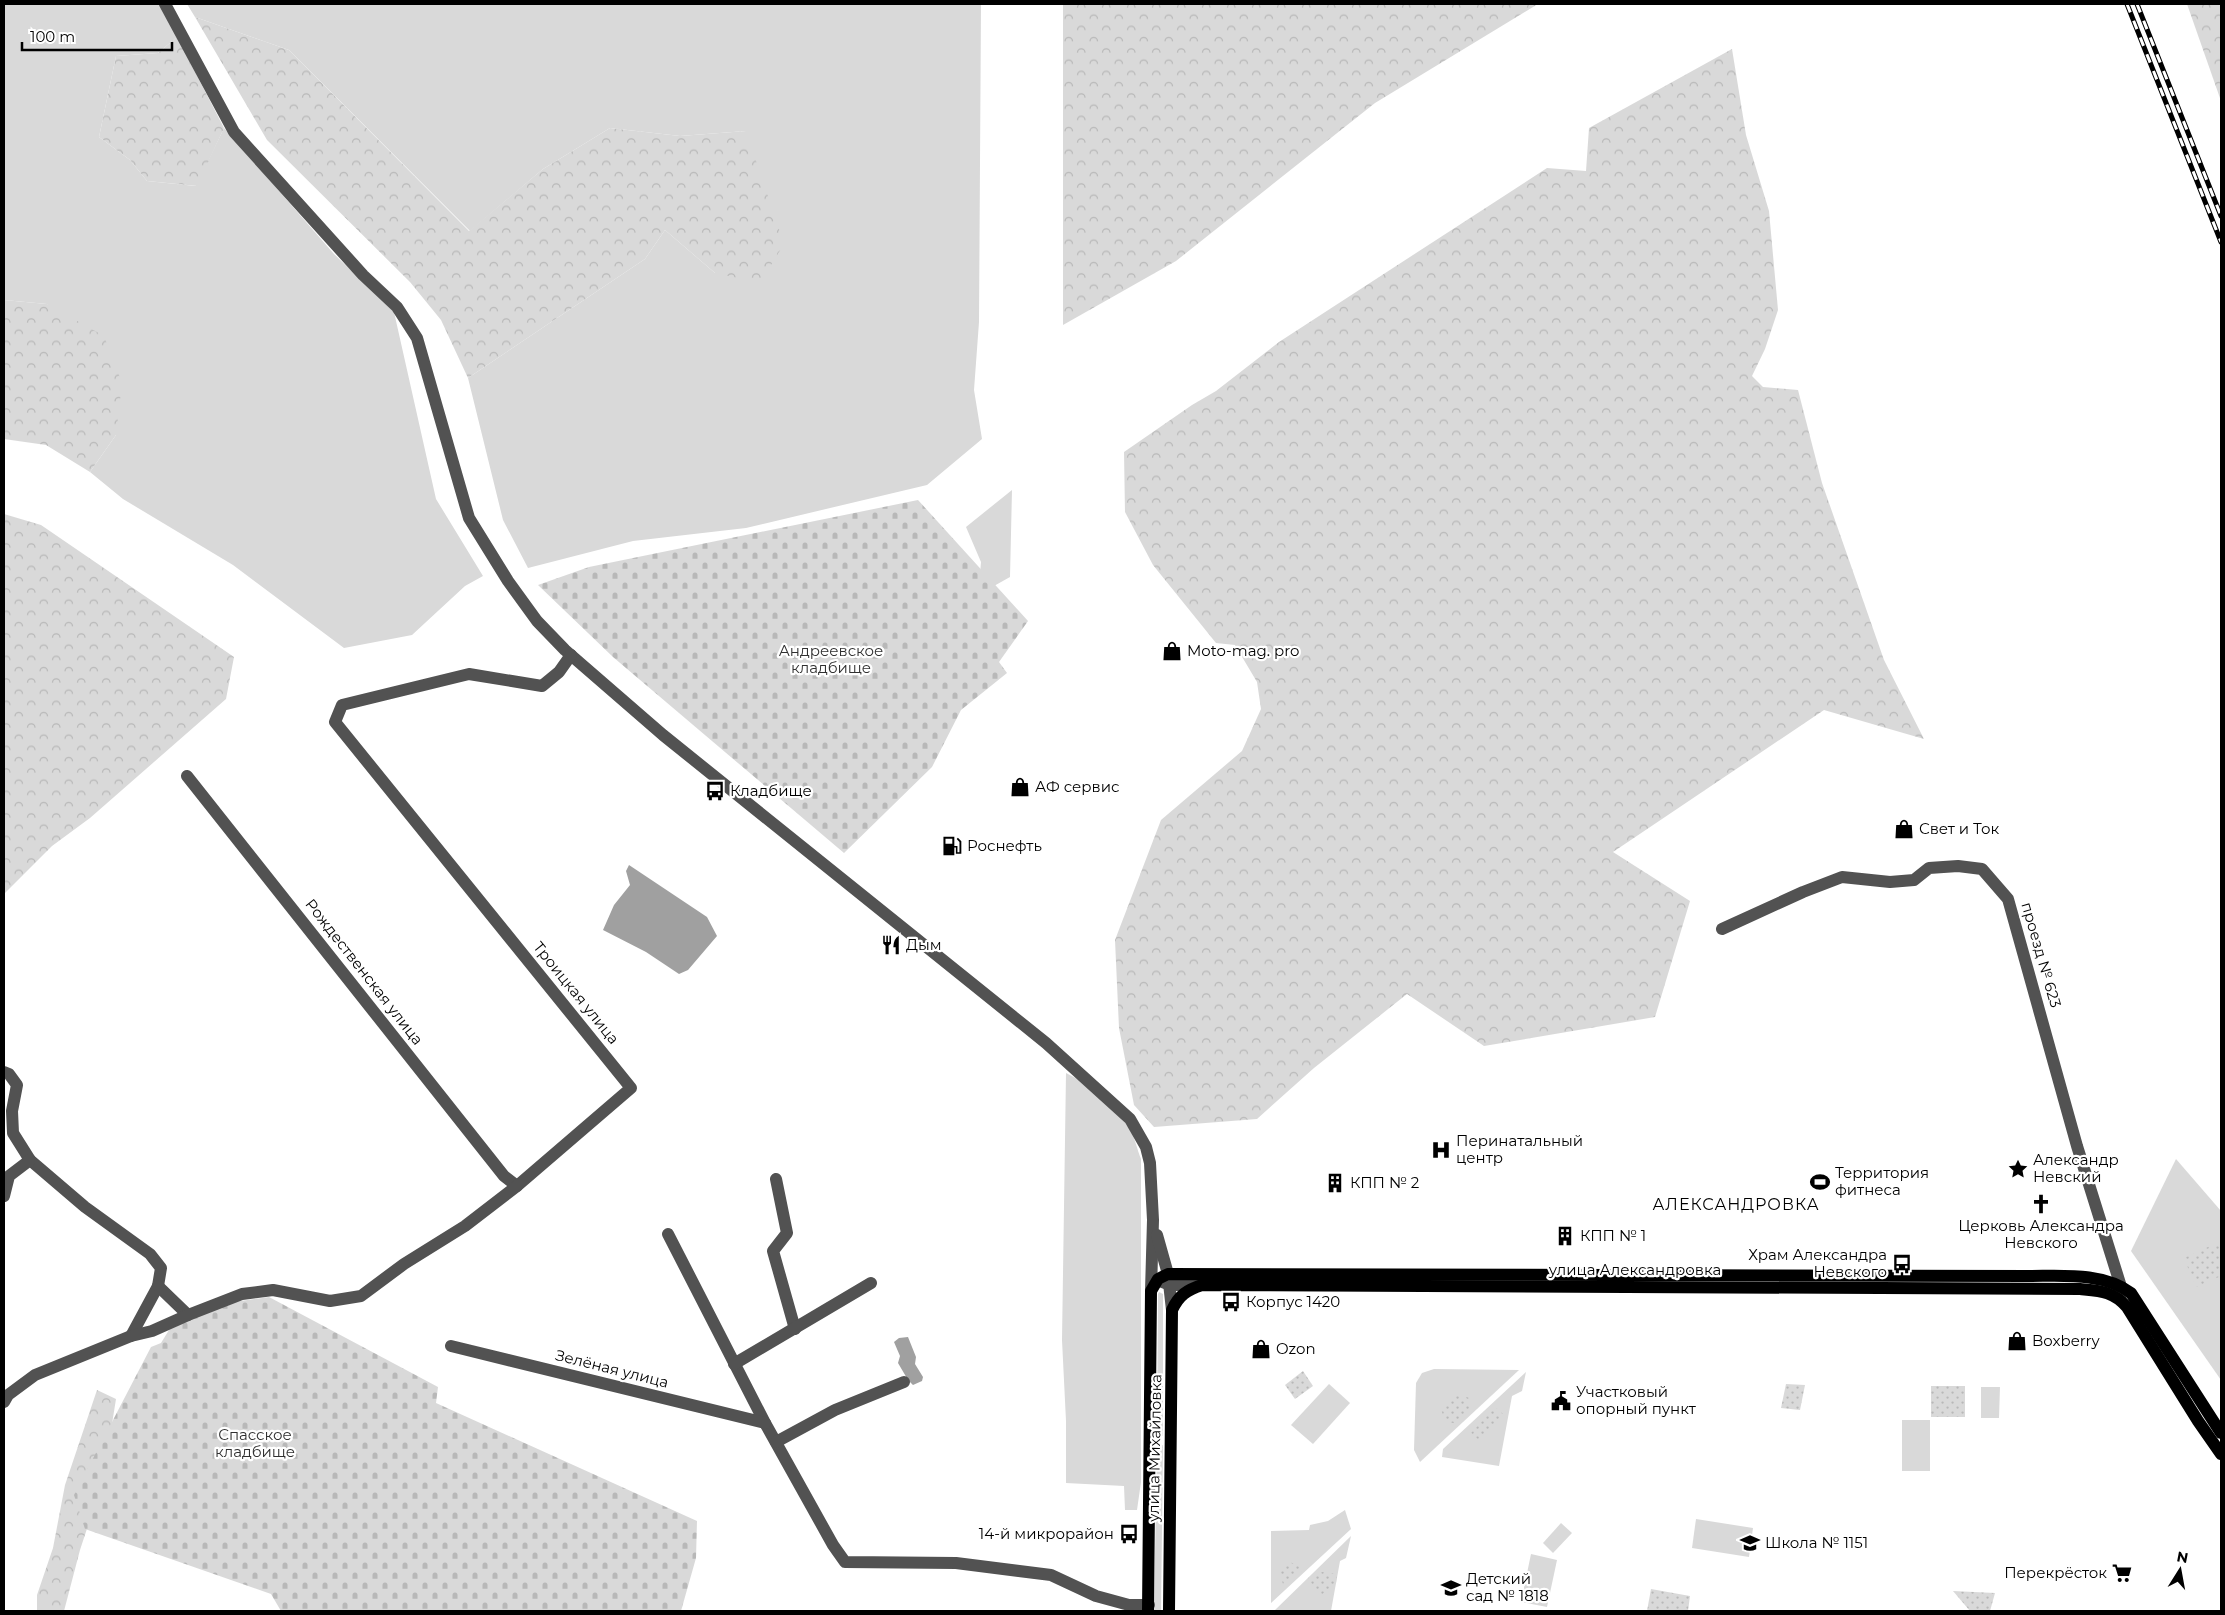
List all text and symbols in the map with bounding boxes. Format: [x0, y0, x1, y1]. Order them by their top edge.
scale bar [22, 20, 172, 52]
text: 100 m [30, 27, 75, 46]
shop icon: Moto-mag. pro [1161, 640, 1183, 662]
park label: Андреевское кладбище [779, 641, 883, 677]
place label: Moto-mag. pro [1187, 641, 1299, 660]
shop icon: АФ сервис [1009, 776, 1031, 798]
place label: АФ сервис [1035, 777, 1119, 796]
bus stop icon: Кладбище [704, 780, 726, 802]
place label: Кладбище [730, 781, 812, 800]
shop icon: Свет и Ток [1893, 818, 1915, 840]
place label: Свет и Ток [1919, 819, 2000, 838]
fuel station icon: Роснефть [941, 835, 963, 857]
place label: Роснефть [967, 836, 1042, 855]
street label: Рождественская улица [301, 895, 427, 1049]
street label: проезд № 623 [2017, 900, 2066, 1010]
restaurant icon: Дым [880, 934, 902, 956]
place label: Дым [906, 935, 942, 954]
street label: Троицкая улица [529, 938, 623, 1048]
place label: Перинатальный центр [1456, 1131, 1583, 1167]
hospital icon: Перинатальный центр [1430, 1139, 1452, 1161]
place label: Александр Невский [2033, 1150, 2119, 1186]
place icon: Александр Невский [2007, 1158, 2029, 1180]
place label: Территория фитнеса [1835, 1163, 1929, 1199]
sports icon: Территория фитнеса [1809, 1171, 1831, 1193]
building icon: КПП № 2 [1324, 1172, 1346, 1194]
place label: КПП № 2 [1350, 1173, 1419, 1192]
church icon: Церковь Александра Невского [2030, 1193, 2052, 1215]
district label: АЛЕКСАНДРОВКА [1652, 1195, 1820, 1214]
place label: Церковь Александра Невского [1958, 1216, 2124, 1252]
building icon: КПП № 1 [1554, 1225, 1576, 1247]
place label: КПП № 1 [1580, 1226, 1646, 1245]
place label: Храм Александра Невского [1748, 1245, 1887, 1281]
bus stop icon: Храм Александра Невского [1891, 1253, 1913, 1275]
street label: улица Александровка [1548, 1260, 1721, 1279]
bus stop icon: Корпус 1420 [1220, 1291, 1242, 1313]
place label: Корпус 1420 [1246, 1292, 1340, 1311]
shop icon: Boxberry [2006, 1330, 2028, 1352]
place label: Boxberry [2032, 1331, 2101, 1350]
shop icon: Ozon [1250, 1338, 1272, 1360]
place label: Ozon [1276, 1339, 1316, 1358]
street label: Зелёная улица [554, 1345, 671, 1392]
street label: улица Михайловка [1144, 1374, 1165, 1523]
place label: Участковый опорный пункт [1576, 1382, 1697, 1418]
public building icon: Участковый опорный пункт [1550, 1390, 1572, 1412]
park label: Спасское кладбище [215, 1425, 295, 1461]
bus stop icon: 14-й микрорайон [1118, 1523, 1140, 1545]
place label: 14-й микрорайон [979, 1524, 1114, 1543]
school or university icon: Школа № 1151 [1739, 1532, 1761, 1554]
place label: Школа № 1151 [1765, 1533, 1868, 1552]
north arrow [2155, 1545, 2205, 1595]
text: N [2175, 1547, 2190, 1567]
supermarket icon: Перекрёсток [2111, 1562, 2133, 1584]
place label: Перекрёсток [2004, 1563, 2107, 1582]
place label: Детский сад № 1818 [1466, 1569, 1549, 1605]
school or university icon: Детский сад № 1818 [1440, 1577, 1462, 1599]

